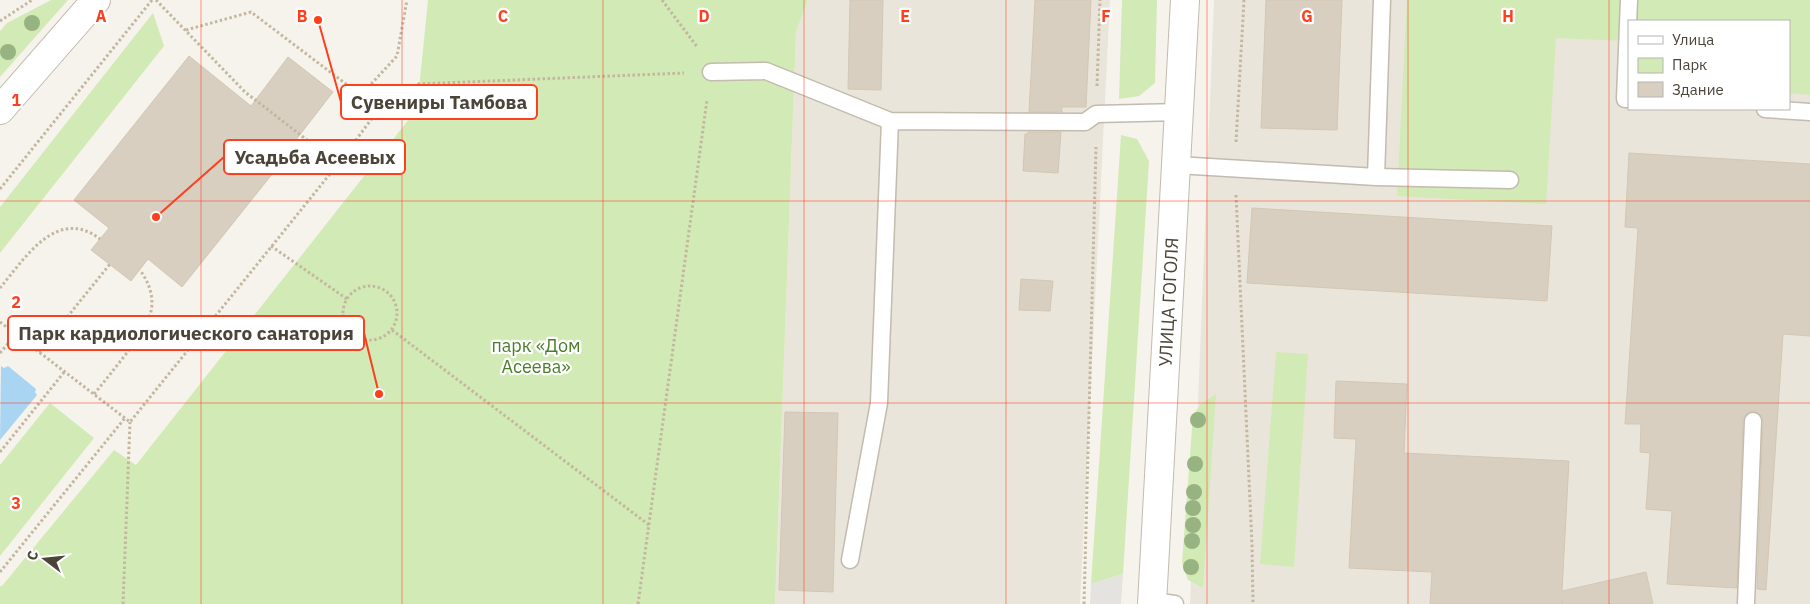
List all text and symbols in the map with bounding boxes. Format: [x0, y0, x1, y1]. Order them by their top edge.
text: A [96, 6, 107, 26]
text: B [297, 6, 308, 26]
text: C [498, 6, 508, 26]
text: D [698, 6, 710, 26]
text: E [900, 6, 910, 26]
text: F [1101, 6, 1111, 26]
text: G [1301, 6, 1313, 26]
text: H [1502, 6, 1514, 26]
legend [1628, 20, 1790, 110]
text: Улица [1672, 30, 1714, 49]
text: Парк [1672, 55, 1707, 74]
text: Здание [1672, 80, 1724, 99]
callout: Сувениры Тамбова [341, 85, 537, 119]
text: 1 [11, 90, 21, 110]
text: Сувениры Тамбова [351, 90, 527, 114]
callout: Усадьба Асеевых [224, 140, 405, 174]
text: Усадьба Асеевых [234, 145, 396, 169]
street label: УЛИЦА ГОГОЛЯ [1154, 237, 1183, 367]
text: 2 [11, 292, 21, 312]
callout: Парк кардиологического санатория [8, 316, 364, 350]
text: Парк кардиологического санатория [18, 321, 354, 345]
park label: парк «Дом Асеева» [491, 334, 581, 378]
text: 3 [11, 493, 21, 513]
north arrow [20, 534, 70, 584]
text: С [23, 549, 42, 562]

